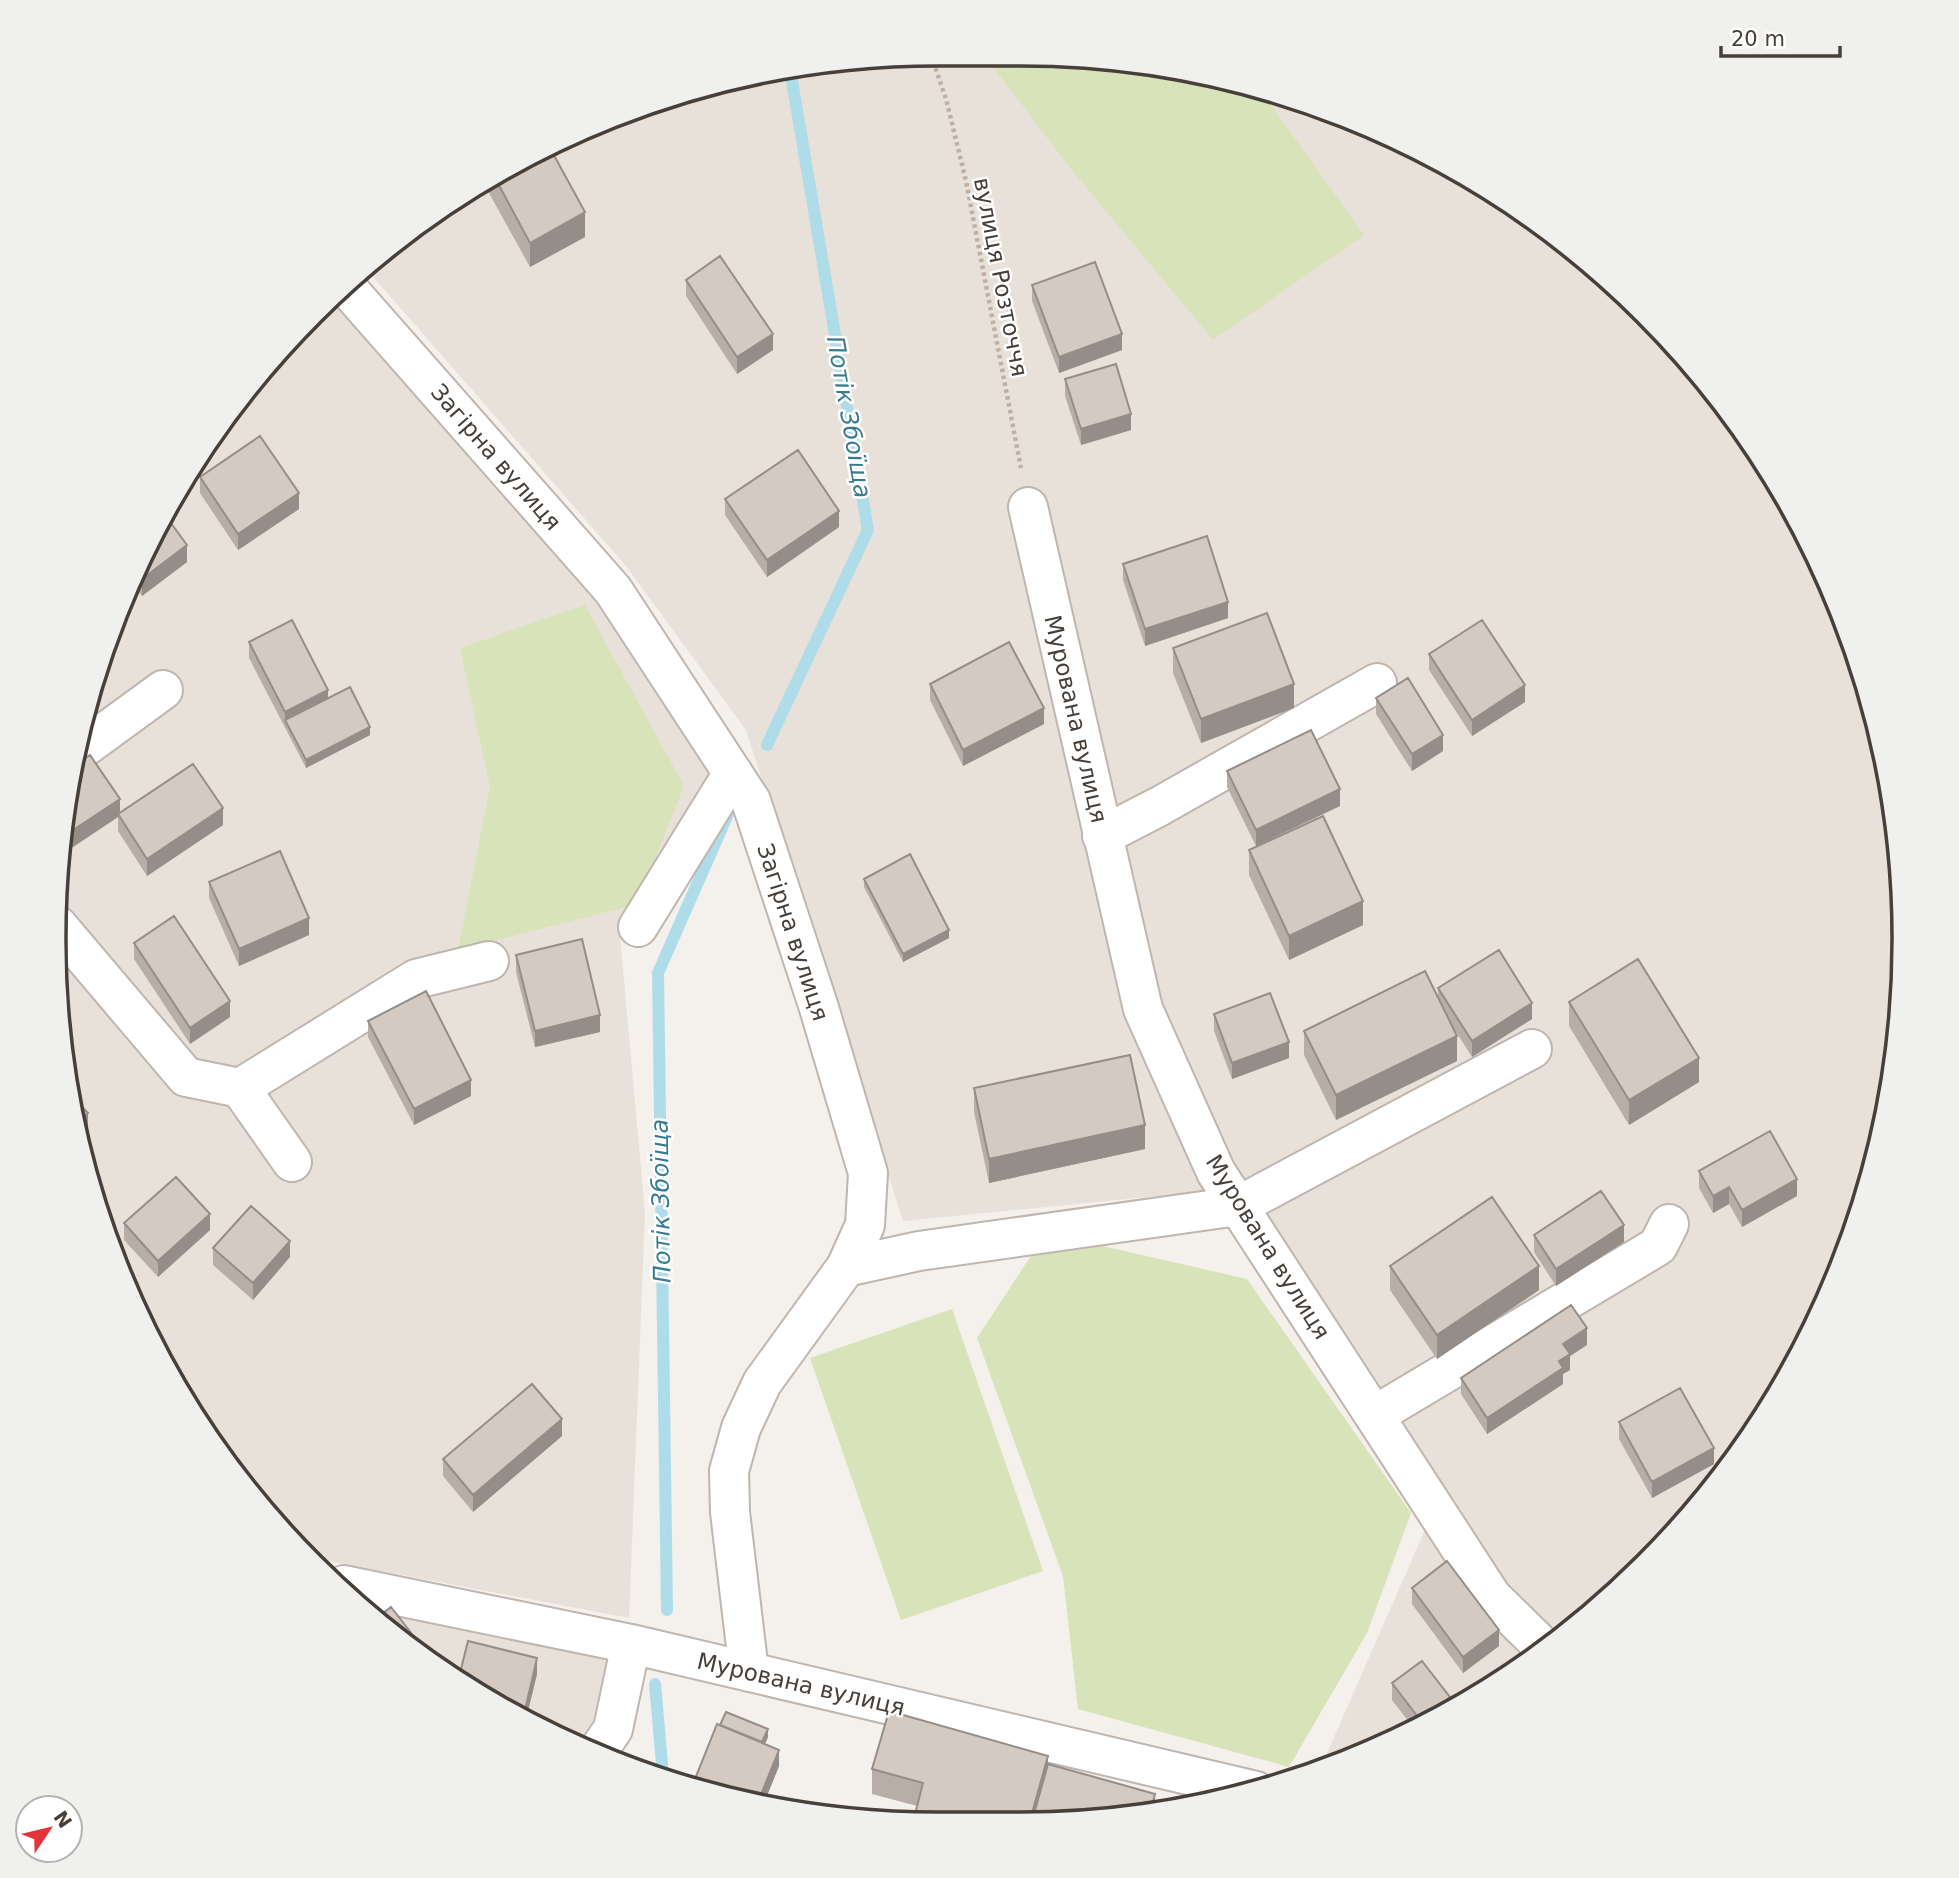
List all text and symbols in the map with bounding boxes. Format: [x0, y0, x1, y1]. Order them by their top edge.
scale bar [1721, 14, 1840, 58]
text: 20 m [1731, 27, 1785, 51]
street label: вулиця Розточчя [969, 175, 1033, 379]
water label: Потік Збоїща [821, 334, 877, 500]
street label: Загірна вулиця [426, 379, 566, 535]
street label: Мурована вулиця [1039, 613, 1113, 825]
street label: Загірна вулиця [752, 840, 834, 1024]
water label: Потік Збоїща [646, 1119, 676, 1283]
street label: Мурована вулиця [1201, 1150, 1335, 1344]
street label: Мурована вулиця [695, 1647, 907, 1721]
north arrow [14, 1794, 84, 1864]
text: N [49, 1806, 76, 1832]

